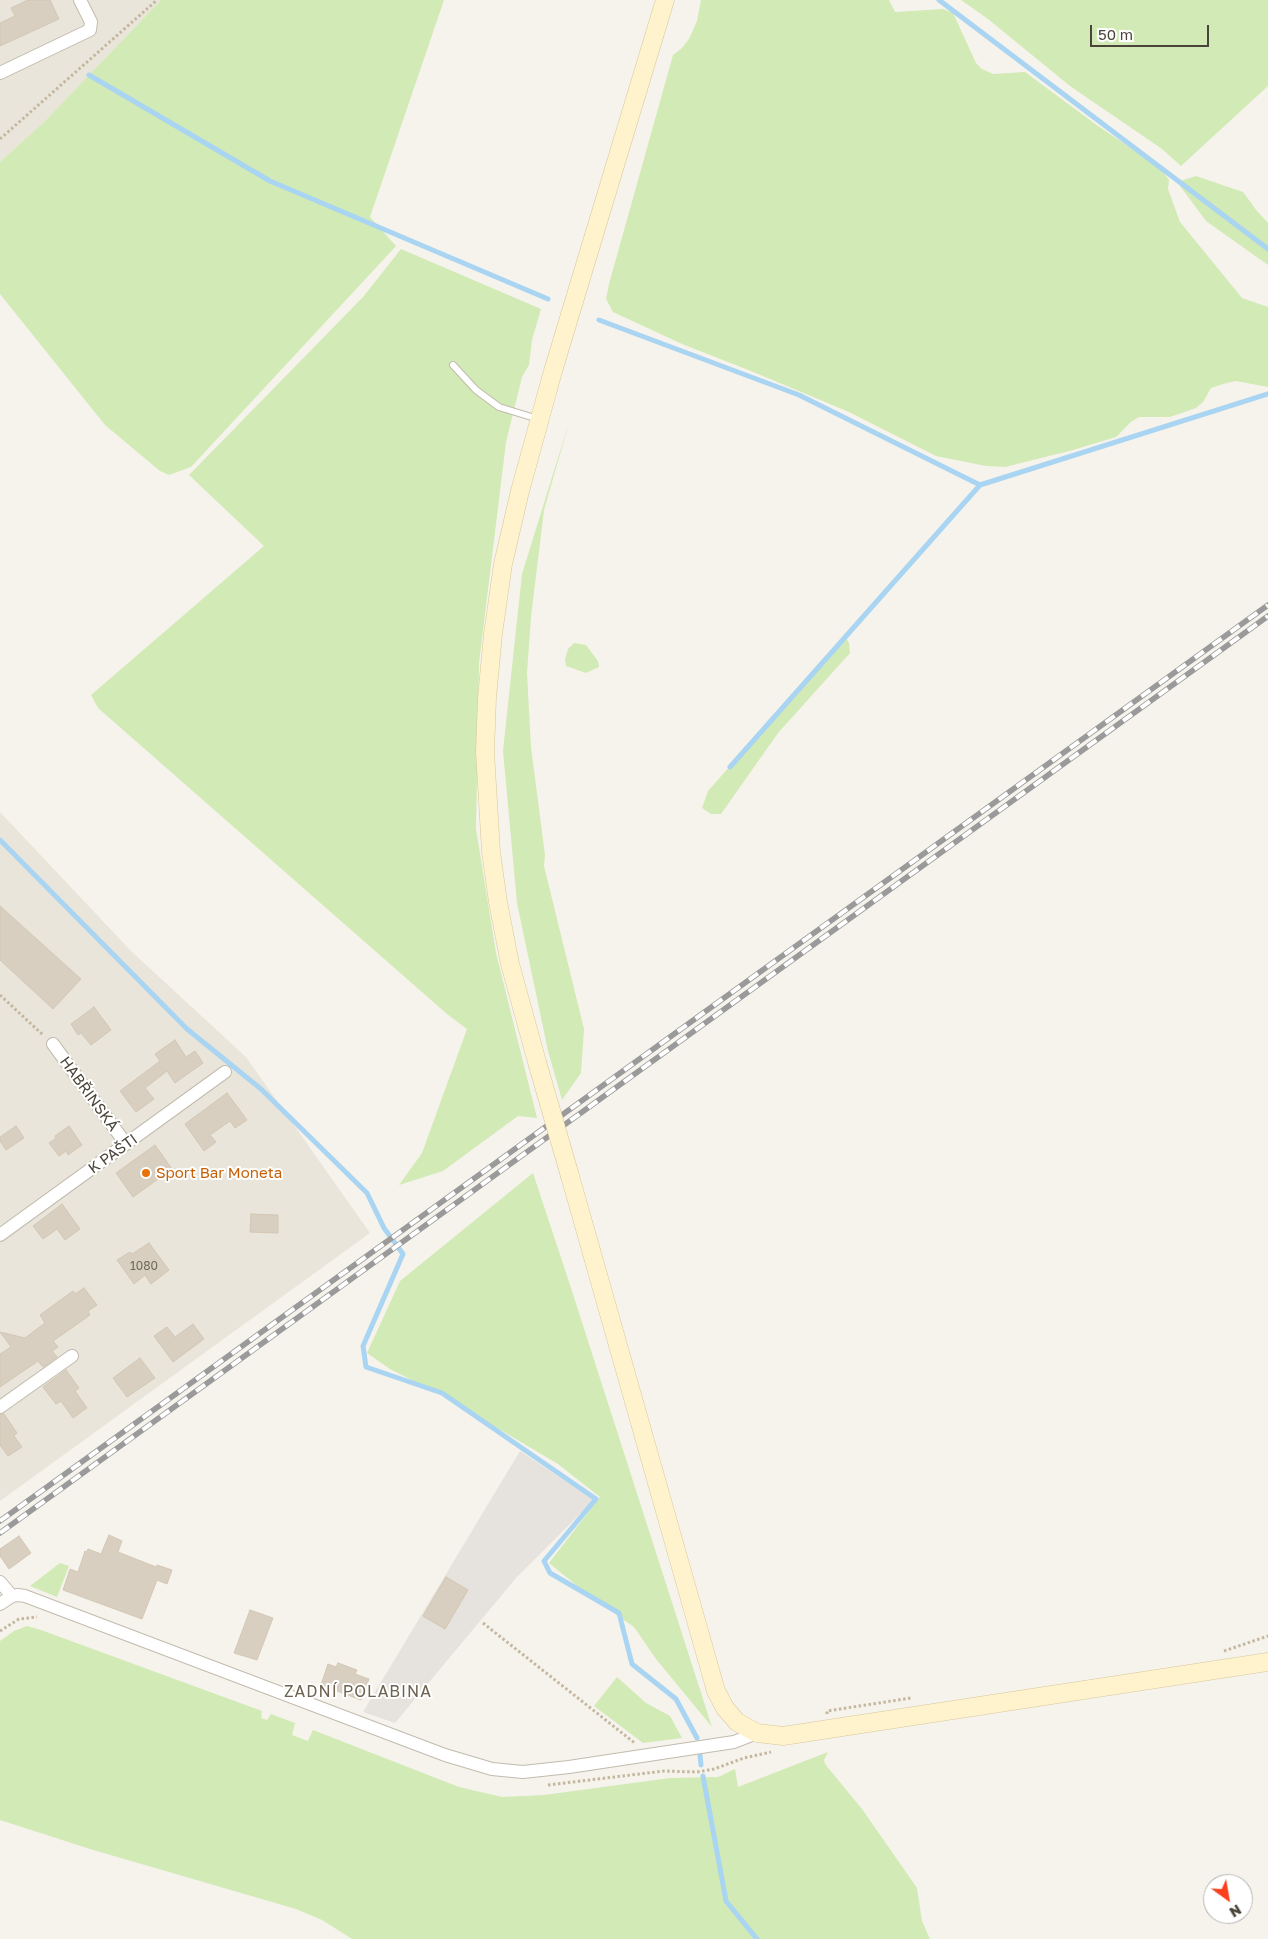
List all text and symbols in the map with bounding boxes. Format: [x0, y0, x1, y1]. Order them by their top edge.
scale bar [1093, 15, 1212, 47]
text: 50 m [1098, 25, 1133, 43]
street label: HABŘINSKÁ [56, 1053, 122, 1135]
street label: K PAŠTI [85, 1130, 141, 1178]
place label: Sport Bar Moneta [156, 1164, 282, 1182]
marker: Sport Bar Moneta [140, 1167, 152, 1179]
house number: 1080 [130, 1259, 158, 1273]
district label: ZADNÍ POLABINA [282, 1682, 434, 1702]
north arrow [1203, 1874, 1253, 1924]
text: N [1227, 1901, 1245, 1921]

